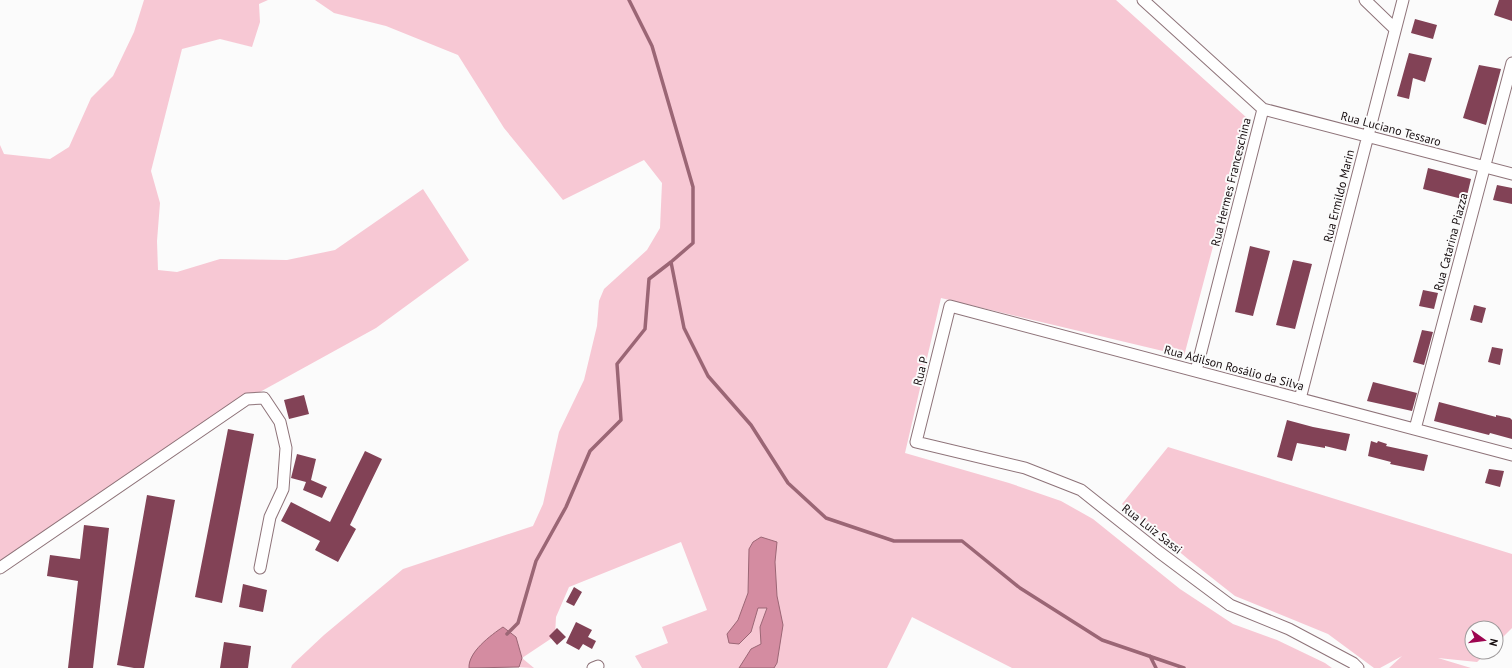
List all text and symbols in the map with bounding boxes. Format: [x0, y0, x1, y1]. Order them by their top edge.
street label: Rua Luciano Tessaro [1339, 108, 1443, 149]
street label: Rua Hermes Franceschina [1207, 116, 1254, 248]
street label: Rua Ermildo Marin [1320, 148, 1357, 244]
street label: Rua Catarina Piazza [1430, 191, 1471, 293]
street label: Rua Adilson Rosálio da Silva [1162, 342, 1306, 393]
street label: Rua P [910, 355, 931, 387]
street label: Rua Luiz Sassi [1119, 500, 1185, 557]
north arrow [1464, 620, 1504, 660]
text: N [1486, 637, 1501, 648]

